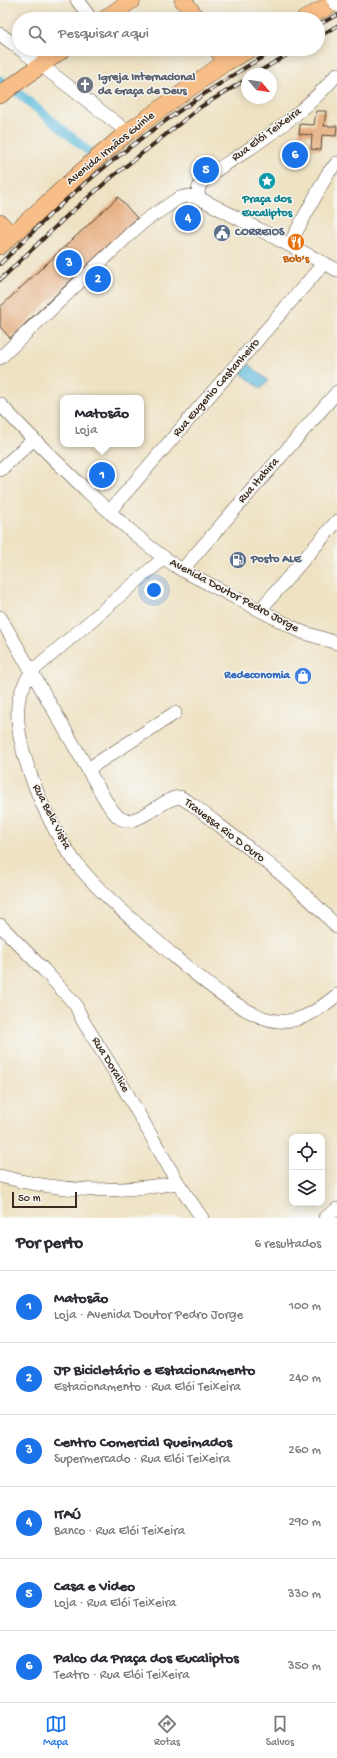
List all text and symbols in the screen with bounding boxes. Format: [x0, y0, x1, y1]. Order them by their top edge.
search box [12, 12, 325, 56]
icon: search [26, 23, 48, 45]
text: Pesquisar aqui [58, 25, 149, 43]
north arrow [241, 68, 277, 104]
place label: Igreja Internacional da Graça de Deus [98, 71, 196, 99]
church icon: Igreja Internacional da Graça de Deus [75, 75, 95, 95]
street label: Rua Elói Teixeira [229, 105, 305, 165]
street label: Avenida Irmãos Guinle [64, 109, 159, 189]
pin: 6 [282, 140, 308, 170]
pin: 5 [193, 155, 219, 185]
place icon: Praça dos Eucaliptos [257, 171, 277, 191]
place label: Praça dos Eucaliptos [241, 193, 293, 221]
pin: 4 [175, 203, 201, 233]
public building icon: CORREIOS [212, 223, 232, 243]
place label: CORREIOS [234, 226, 285, 240]
restaurant icon: Bob's [286, 232, 306, 252]
pin: 3 [56, 248, 82, 278]
place label: Bob's [282, 253, 310, 267]
pin: 2 [85, 264, 111, 294]
street label: Rua Eugenio Castanheiro [171, 336, 263, 440]
popup [60, 395, 144, 447]
text: Matosão [75, 405, 129, 423]
text: Loja [75, 423, 97, 438]
street label: Rua Itabira [235, 455, 283, 507]
pin: 1 [89, 460, 115, 490]
fuel station icon: Posto ALE [228, 550, 248, 570]
place label: Posto ALE [250, 553, 303, 567]
street label: Avenida Doutor Pedro Jorge [167, 556, 302, 636]
your location [144, 580, 164, 600]
shop icon: Redeconomia [293, 666, 313, 686]
place label: Redeconomia [223, 669, 291, 683]
street label: Rua Bela Vista [29, 782, 74, 852]
street label: Travessa Rio D Ouro [180, 796, 267, 866]
street label: Rua Doralice [88, 1035, 132, 1096]
map controls [289, 1134, 325, 1206]
button: locate [289, 1134, 325, 1170]
button: layers [289, 1170, 325, 1206]
scale bar [12, 1190, 77, 1209]
text: 50 m [18, 1193, 40, 1205]
text: Por perto [16, 1234, 83, 1254]
text: 6 resultados [255, 1237, 321, 1252]
text: Matosão [54, 1290, 108, 1308]
text: 1 [26, 1299, 32, 1314]
text: 100 m [289, 1299, 321, 1314]
text: Loja · Avenida Doutor Pedro Jorge [54, 1308, 243, 1323]
text: JP Bicicletário e Estacionamento [54, 1362, 255, 1380]
text: 2 [26, 1371, 32, 1386]
text: 240 m [289, 1371, 321, 1386]
text: Estacionamento · Rua Elói Teixeira [54, 1380, 241, 1395]
text: Centro Comercial Queimados [54, 1434, 232, 1452]
text: 3 [26, 1443, 32, 1458]
text: 260 m [288, 1443, 321, 1458]
text: Supermercado · Rua Elói Teixeira [54, 1452, 230, 1467]
text: ITAÚ [54, 1506, 81, 1524]
text: 4 [26, 1515, 32, 1530]
text: 290 m [288, 1515, 321, 1530]
text: Banco · Rua Elói Teixeira [54, 1524, 185, 1539]
text: Casa e Video [54, 1578, 135, 1596]
text: 5 [26, 1587, 32, 1602]
text: 330 m [288, 1587, 321, 1602]
text: Loja · Rua Elói Teixeira [54, 1596, 176, 1611]
text: Palco da Praça dos Eucaliptos [54, 1650, 239, 1668]
text: 6 [26, 1659, 32, 1674]
text: 350 m [288, 1659, 321, 1674]
text: Teatro · Rua Elói Teixeira [54, 1668, 189, 1683]
tab: Mapa [43, 1713, 68, 1749]
tab: Rotas [154, 1713, 180, 1749]
tab: Salvos [266, 1713, 294, 1749]

